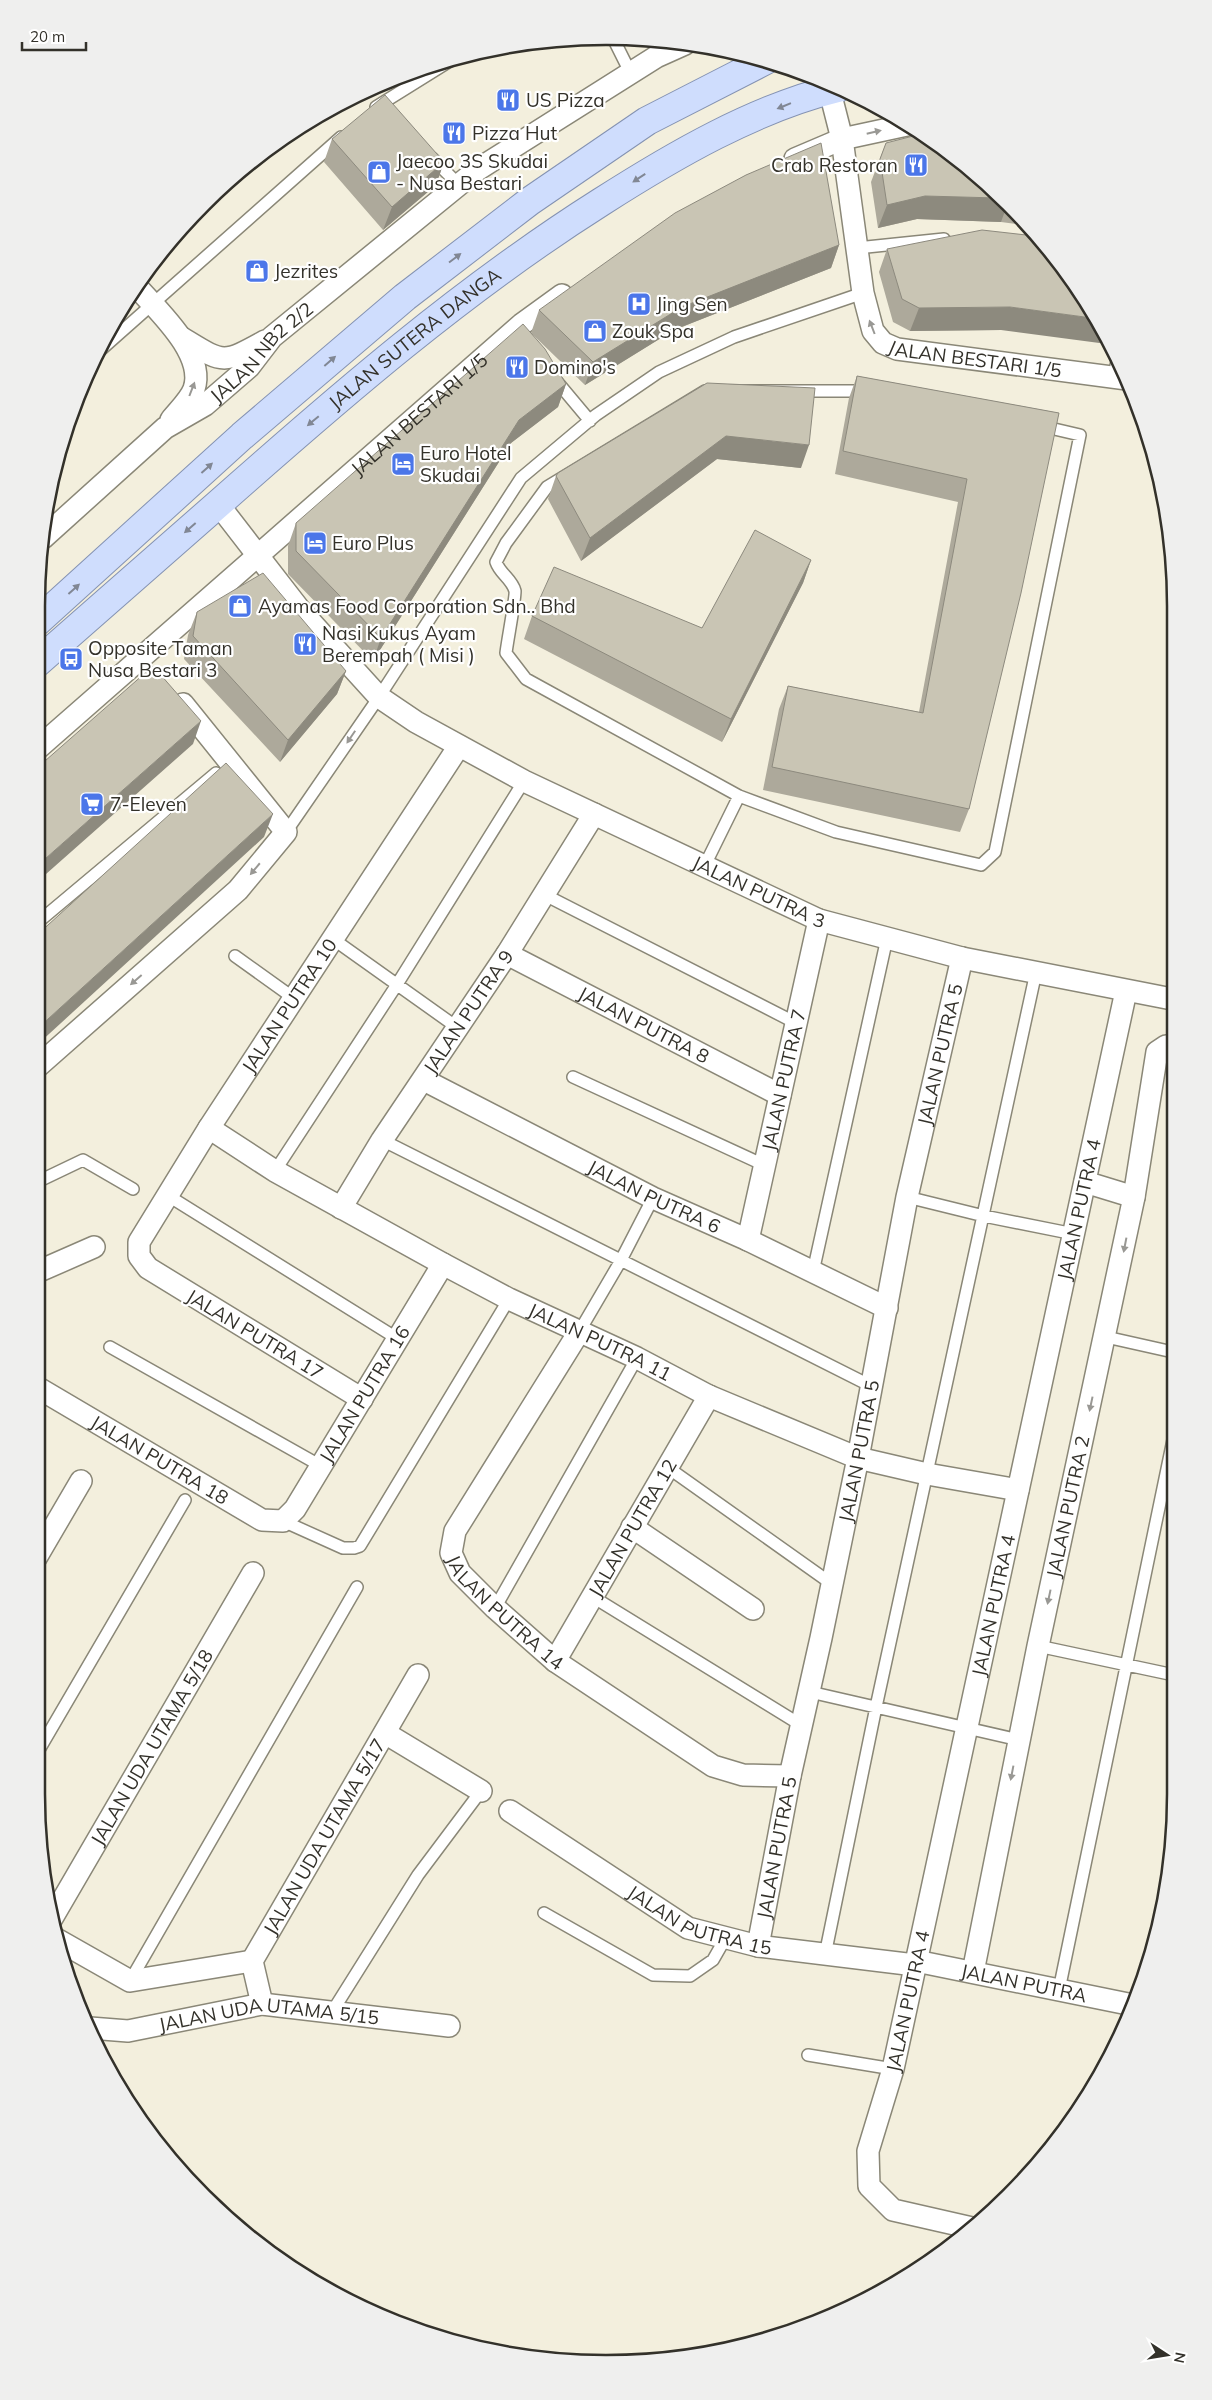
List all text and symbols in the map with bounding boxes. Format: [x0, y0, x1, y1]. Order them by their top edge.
scale bar [22, 20, 86, 52]
text: 20 m [30, 27, 65, 46]
restaurant icon: US Pizza [495, 87, 521, 113]
place label: US Pizza [526, 88, 605, 112]
one-way arrow [776, 102, 791, 110]
restaurant icon: Pizza Hut [441, 120, 467, 146]
place label: Pizza Hut [472, 121, 557, 145]
one-way arrow [867, 128, 882, 136]
place label: Jaecoo 3S Skudai - Nusa Bestari [396, 149, 548, 195]
restaurant icon: Crab Restoran [903, 152, 929, 178]
place label: Crab Restoran [771, 153, 898, 177]
shop icon: Jaecoo 3S Skudai - Nusa Bestari [366, 159, 392, 185]
one-way arrow [632, 173, 645, 182]
one-way arrow [448, 253, 461, 264]
shop icon: Jezrites [244, 258, 270, 284]
place label: Jezrites [274, 259, 338, 283]
street label: JALAN SUTERA DANGA [324, 262, 505, 414]
hospital icon: Jing Sen [626, 291, 652, 317]
place label: Jing Sen [656, 292, 728, 316]
street label: JALAN NB2 2/2 [205, 297, 318, 408]
shop icon: Zouk Spa [582, 318, 608, 344]
place label: Zouk Spa [612, 319, 694, 343]
one-way arrow [868, 320, 876, 334]
street label: JALAN BESTARI 1/5 [885, 335, 1063, 382]
street label: JALAN BESTARI 1/5 [346, 348, 492, 481]
restaurant icon: Domino's [504, 354, 530, 380]
place label: Domino's [534, 355, 616, 379]
one-way arrow [323, 356, 336, 367]
one-way arrow [188, 381, 196, 396]
one-way arrow [306, 416, 319, 427]
place label: Euro Hotel Skudai [420, 441, 511, 487]
hotel icon: Euro Hotel Skudai [390, 451, 416, 477]
one-way arrow [201, 462, 213, 474]
one-way arrow [185, 522, 197, 534]
hotel icon: Euro Plus [302, 530, 328, 556]
place label: Euro Plus [332, 531, 414, 555]
one-way arrow [67, 583, 79, 595]
shop icon: Ayamas Food Corporation Sdn.. Bhd [227, 593, 253, 619]
place label: Ayamas Food Corporation Sdn.. Bhd [258, 594, 576, 618]
place label: Nasi Kukus Ayam Berempah ( Misi ) [322, 621, 476, 667]
restaurant icon: Nasi Kukus Ayam Berempah ( Misi ) [292, 631, 318, 657]
place label: Opposite Taman Nusa Bestari 3 [88, 636, 233, 682]
bus stop icon: Opposite Taman Nusa Bestari 3 [58, 646, 84, 672]
one-way arrow [346, 730, 356, 744]
supermarket icon: 7-Eleven [79, 791, 105, 817]
place label: 7-Eleven [110, 792, 187, 816]
street label: JALAN PUTRA 3 [689, 850, 828, 933]
one-way arrow [249, 863, 261, 875]
street label: JALAN PUTRA 10 [236, 934, 342, 1077]
street label: JALAN PUTRA 9 [418, 945, 518, 1078]
one-way arrow [130, 974, 143, 985]
street label: JALAN PUTRA 8 [574, 981, 713, 1068]
street label: JALAN PUTRA 5 [912, 981, 968, 1128]
street label: JALAN PUTRA 7 [756, 1007, 811, 1153]
street label: JALAN PUTRA 4 [1052, 1136, 1106, 1283]
street label: JALAN PUTRA 6 [584, 1154, 724, 1238]
one-way arrow [1120, 1237, 1128, 1253]
street label: JALAN PUTRA 17 [182, 1284, 328, 1384]
street label: JALAN PUTRA 11 [525, 1298, 676, 1386]
street label: JALAN PUTRA 16 [314, 1321, 415, 1467]
street label: JALAN PUTRA 5 [833, 1378, 884, 1524]
one-way arrow [1087, 1396, 1095, 1412]
street label: JALAN PUTRA 18 [87, 1410, 233, 1510]
street label: JALAN PUTRA 2 [1041, 1433, 1095, 1580]
street label: JALAN PUTRA 12 [583, 1454, 682, 1601]
street label: JALAN PUTRA 4 [966, 1532, 1020, 1679]
street label: JALAN PUTRA 14 [441, 1551, 568, 1675]
one-way arrow [1044, 1589, 1052, 1605]
street label: JALAN UDA UTAMA 5/18 [85, 1645, 218, 1850]
street label: JALAN UDA UTAMA 5/17 [258, 1734, 391, 1939]
one-way arrow [1008, 1766, 1016, 1781]
street label: JALAN PUTRA 5 [751, 1775, 802, 1921]
street label: JALAN PUTRA 15 [623, 1880, 773, 1960]
street label: JALAN PUTRA 4 [881, 1928, 935, 2074]
street label: JALAN PUTRA [959, 1958, 1089, 2007]
street label: JALAN UDA UTAMA 5/15 [156, 1992, 380, 2037]
north arrow [1142, 2330, 1192, 2380]
text: N [1170, 2351, 1190, 2365]

